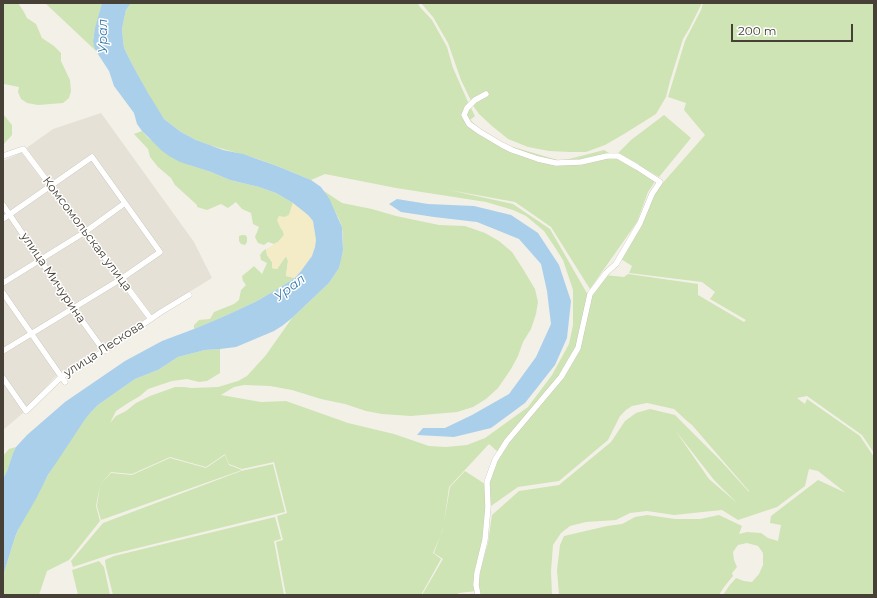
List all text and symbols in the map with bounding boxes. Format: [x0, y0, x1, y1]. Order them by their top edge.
scale bar [733, 16, 855, 42]
water label: Урал [95, 19, 111, 53]
text: 200 m [738, 23, 777, 38]
street label: Комсомольская улица [39, 174, 135, 294]
street label: улица Мичурина [17, 230, 89, 326]
water label: Урал [272, 271, 308, 305]
street label: улица Лескова [61, 318, 147, 380]

